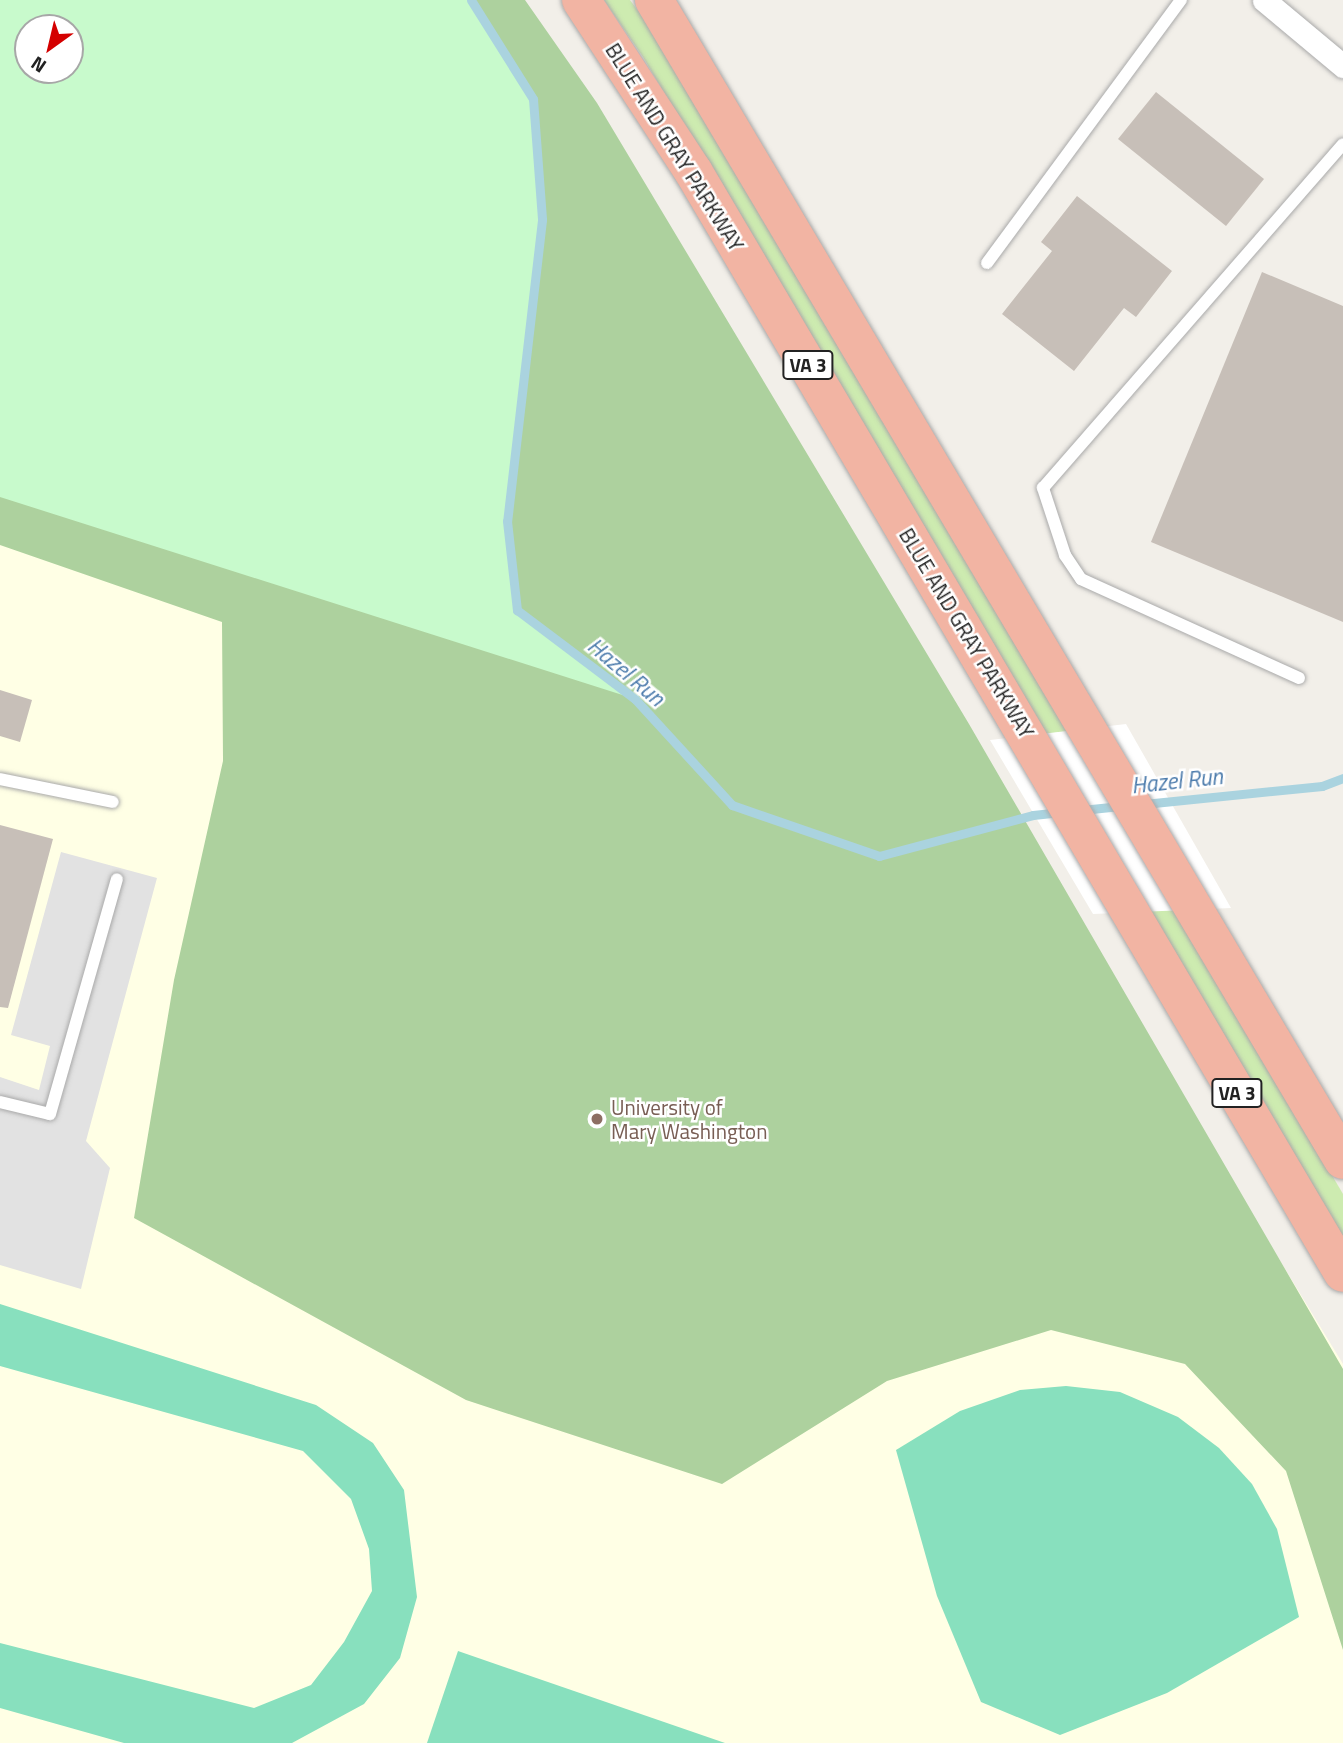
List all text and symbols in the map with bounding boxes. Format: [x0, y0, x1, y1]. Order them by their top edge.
north arrow [14, 14, 84, 84]
street label: BLUE AND GRAY PARKWAY [601, 38, 749, 256]
text: N [25, 49, 52, 81]
road number: VA 3 [782, 350, 834, 380]
street label: BLUE AND GRAY PARKWAY [894, 523, 1040, 743]
water label: Hazel Run [582, 632, 670, 712]
water label: Hazel Run [1130, 762, 1224, 800]
road number: VA 3 [1211, 1078, 1263, 1108]
place label: University of Mary Washington [611, 1094, 767, 1144]
marker: University of Mary Washington [589, 1111, 605, 1127]

